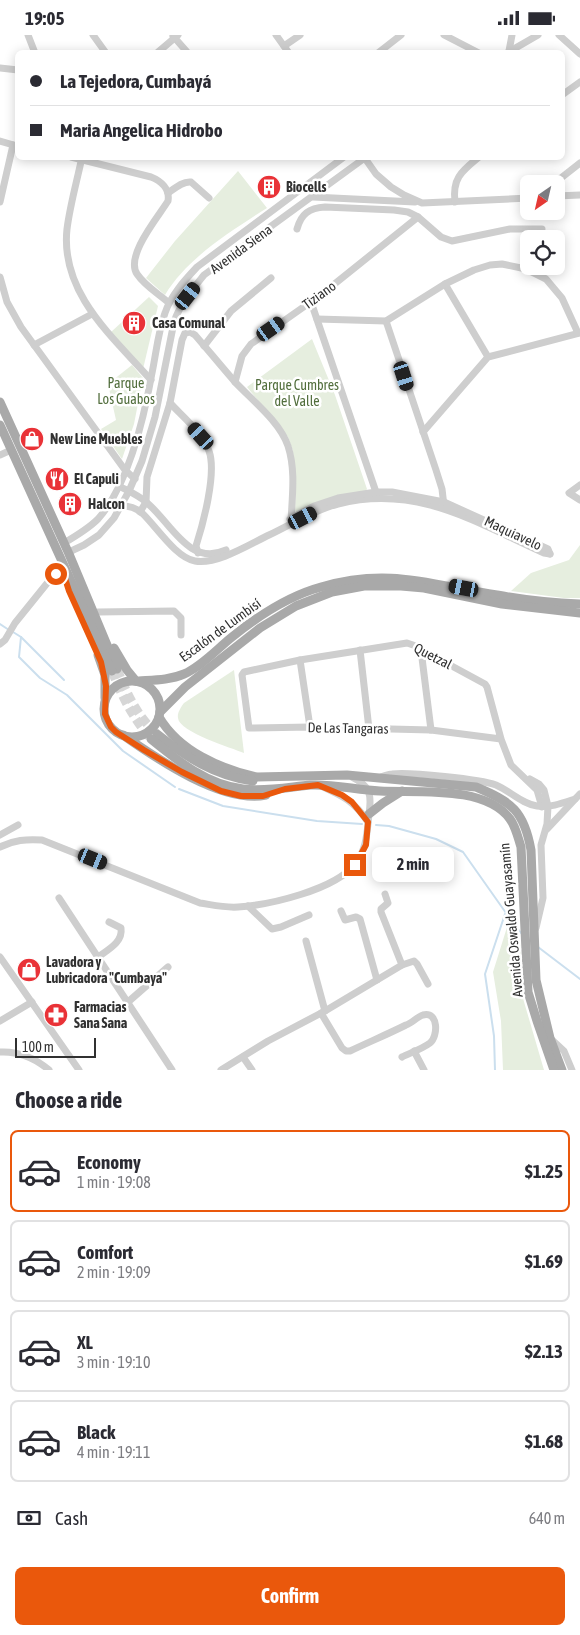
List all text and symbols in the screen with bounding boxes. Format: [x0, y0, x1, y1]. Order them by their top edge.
text: 19:05 [25, 7, 64, 29]
text: La Tejedora, Cumbayá [60, 70, 211, 92]
text: Maria Angelica Hidrobo [60, 119, 223, 141]
building icon: Biocells [256, 174, 282, 200]
north arrow [520, 175, 565, 220]
map controls [520, 175, 565, 275]
place label: Biocells [286, 179, 326, 195]
street label: Avenida Siena [207, 221, 275, 277]
button: locate [520, 230, 565, 275]
street label: Tiziano [299, 278, 339, 312]
car [172, 280, 203, 312]
building icon: Casa Comunal [121, 310, 147, 336]
car [254, 314, 287, 344]
place label: Casa Comunal [152, 315, 225, 331]
car [392, 359, 415, 393]
park label: Parque Los Guabos [97, 375, 155, 407]
park label: Parque Cumbres del Valle [255, 377, 339, 409]
car [185, 420, 216, 452]
shop icon: New Line Muebles [19, 426, 45, 452]
place label: New Line Muebles [50, 431, 143, 447]
restaurant icon: El Capuli [44, 466, 70, 492]
place label: El Capuli [74, 471, 119, 487]
building icon: Halcon [57, 491, 83, 517]
place label: Halcon [88, 496, 125, 512]
car [286, 505, 319, 531]
street label: Maquiavelo [482, 513, 544, 553]
route start [45, 563, 67, 585]
car [447, 578, 480, 598]
street label: Escalón de Lumbisí [176, 595, 264, 665]
street label: Quetzal [411, 640, 455, 672]
street label: De Las Tangaras [307, 719, 389, 737]
street label: Avenida Oswaldo Guayasamín [496, 842, 526, 998]
car [76, 846, 109, 872]
callout: 2 min [372, 847, 455, 883]
route end [344, 854, 366, 876]
text: 2 min [397, 855, 429, 873]
place label: Lavadora y Lubricadora "Cumbaya" [46, 954, 167, 986]
shop icon: Lavadora y Lubricadora "Cumbaya" [16, 957, 42, 983]
place label: Farmacias Sana Sana [74, 999, 128, 1031]
pharmacy icon: Farmacias Sana Sana [43, 1002, 69, 1028]
scale bar [15, 1035, 96, 1058]
text: 100 m [22, 1039, 54, 1055]
text: Choose a ride [15, 1087, 122, 1113]
icon: car [17, 1149, 62, 1194]
text: Economy [77, 1151, 141, 1173]
text: $1.25 [525, 1160, 563, 1182]
text: 1 min · 19:08 [77, 1173, 151, 1191]
icon: car [17, 1239, 62, 1284]
text: Comfort [77, 1241, 133, 1263]
text: $1.69 [525, 1250, 563, 1272]
text: 2 min · 19:09 [77, 1263, 151, 1281]
icon: car [17, 1329, 62, 1374]
text: XL [77, 1331, 93, 1353]
text: $2.13 [525, 1340, 563, 1362]
text: 3 min · 19:10 [77, 1353, 150, 1371]
icon: car [17, 1419, 62, 1464]
text: Black [77, 1421, 115, 1443]
text: $1.68 [525, 1430, 563, 1452]
text: 4 min · 19:11 [77, 1443, 150, 1461]
icon: cash [15, 1504, 43, 1532]
text: Cash [55, 1507, 88, 1529]
text: 640 m [529, 1509, 565, 1527]
button: Confirm [15, 1567, 565, 1625]

